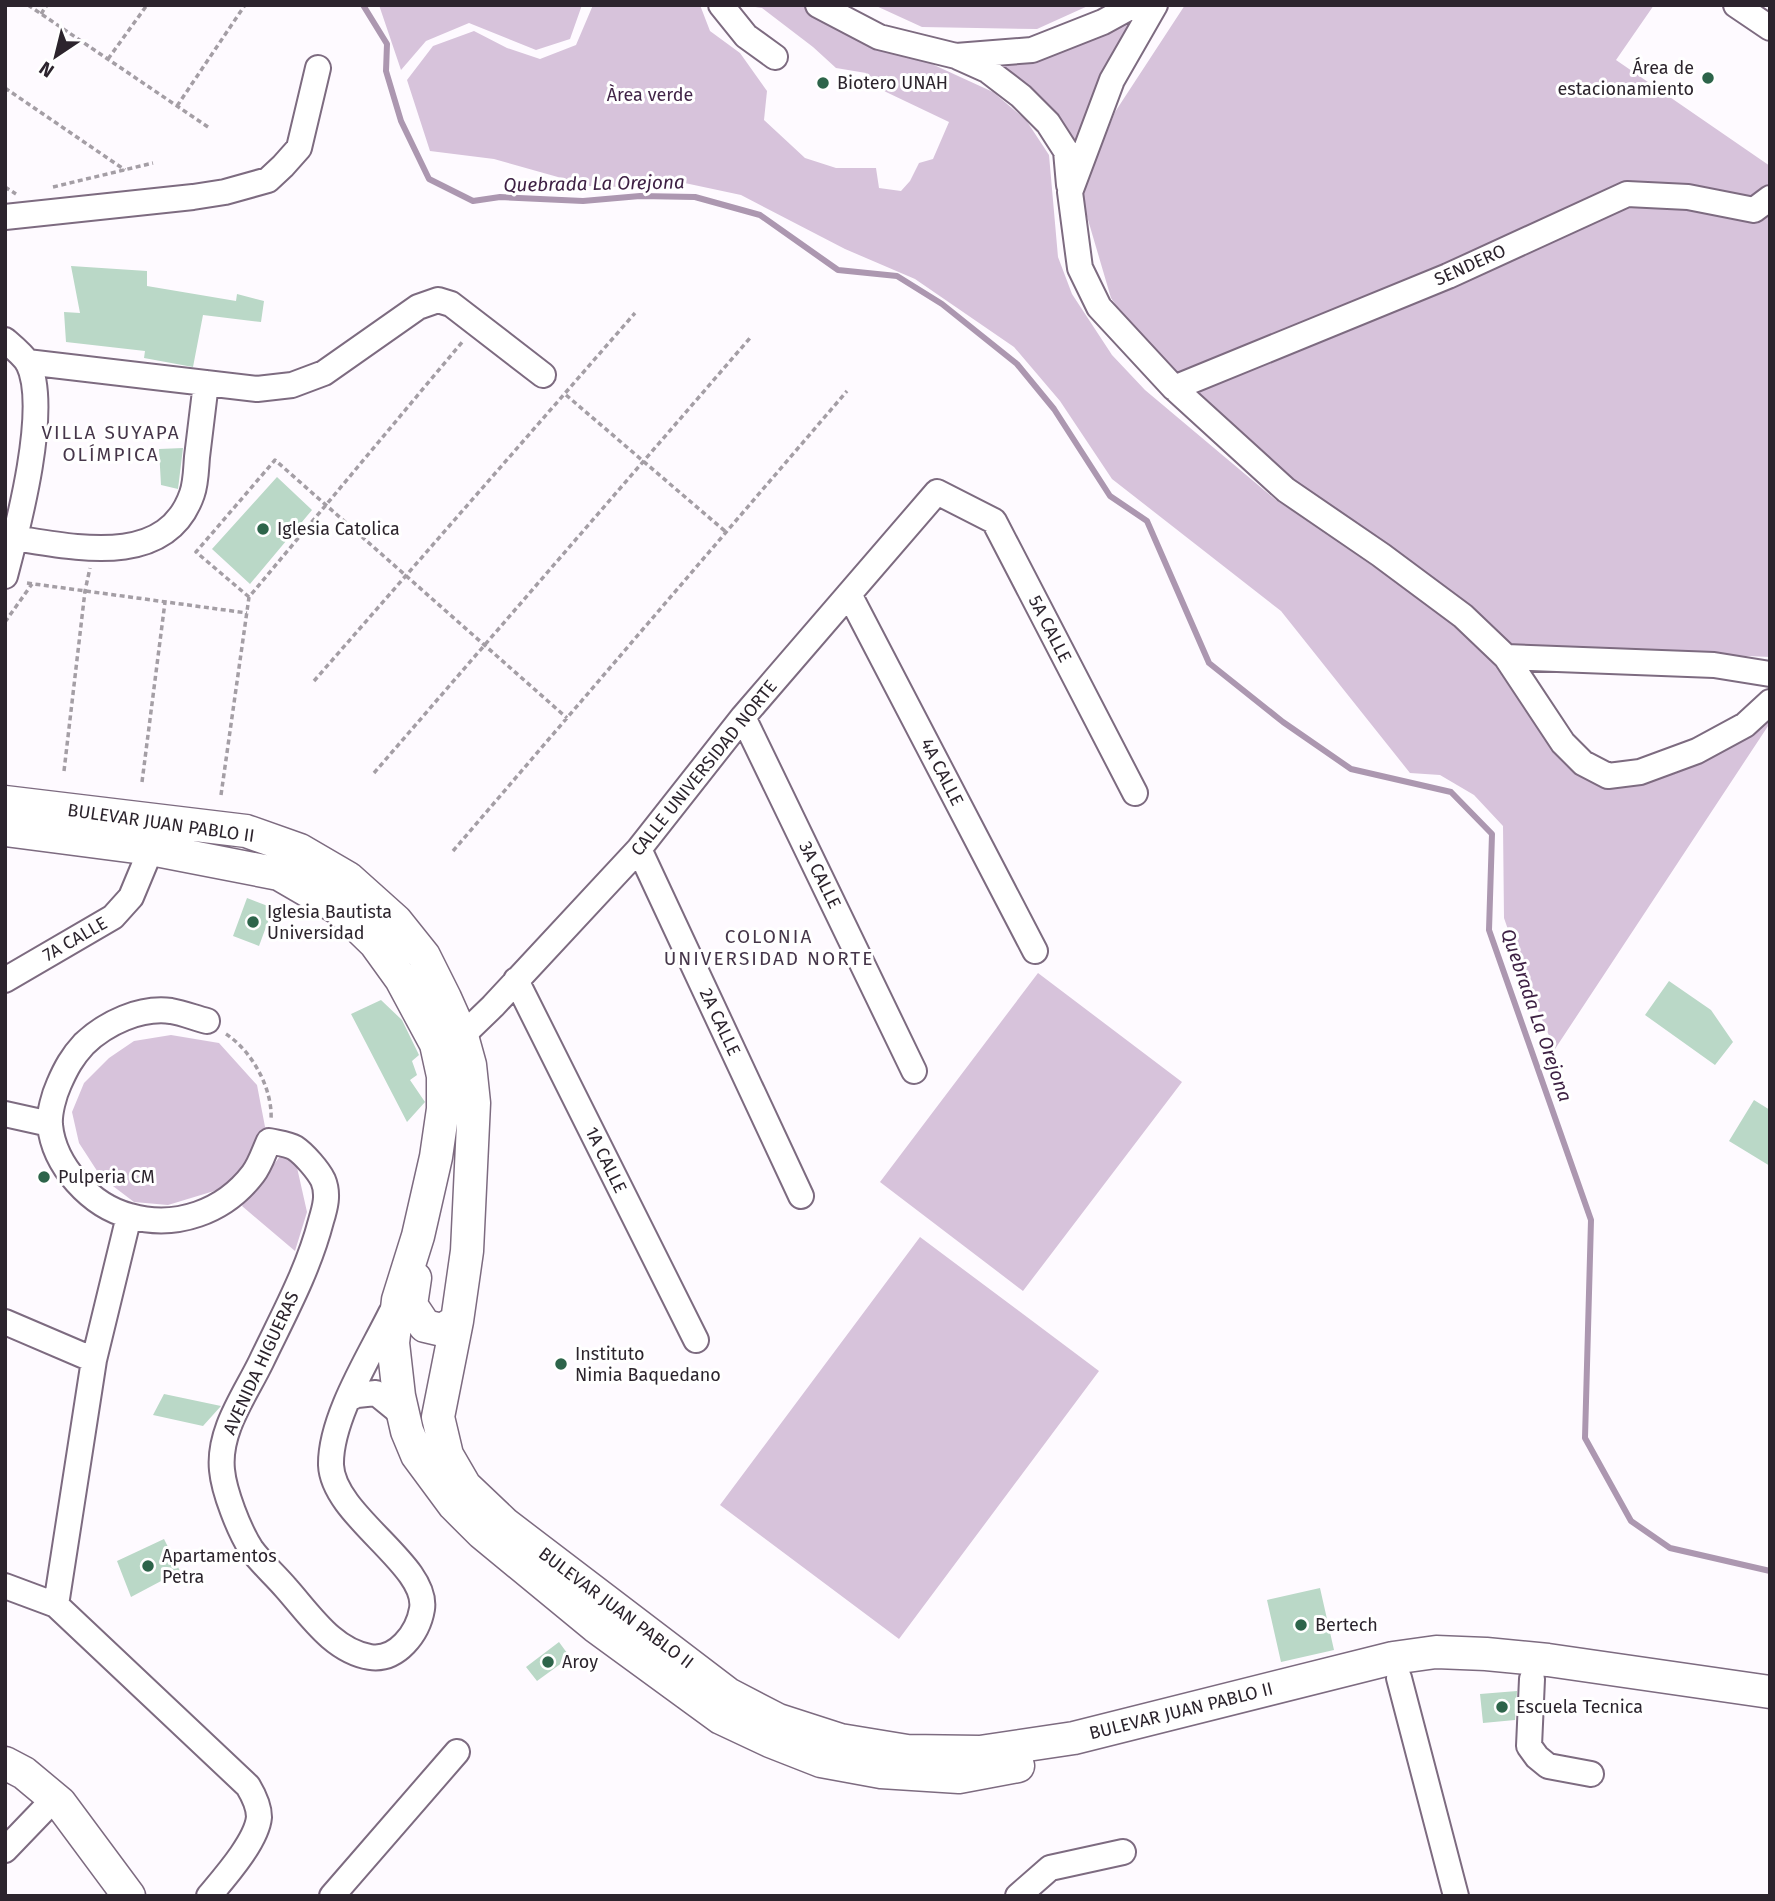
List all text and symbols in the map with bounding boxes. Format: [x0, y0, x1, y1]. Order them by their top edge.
north arrow [21, 21, 91, 91]
text: N [35, 56, 58, 83]
place label: Área de estacionamiento [1557, 56, 1694, 100]
marker: Área de estacionamiento [1700, 70, 1716, 86]
place label: Biotero UNAH [837, 72, 948, 94]
marker: Biotero UNAH [815, 75, 831, 91]
park label: Àrea verde [607, 83, 693, 106]
water label: Quebrada La Orejona [503, 170, 685, 197]
street label: SENDERO [1431, 239, 1509, 291]
district label: VILLA SUYAPA OLÍMPICA [41, 421, 181, 466]
place label: Iglesia Catolica [277, 518, 400, 540]
marker: Iglesia Catolica [255, 521, 271, 537]
street label: 5A CALLE [1024, 592, 1076, 666]
street label: CALLE UNIVERSIDAD NORTE [626, 676, 782, 860]
street label: 4A CALLE [916, 735, 968, 809]
street label: BULEVAR JUAN PABLO II [66, 799, 256, 847]
street label: 3A CALLE [794, 838, 846, 912]
place label: Iglesia Bautista Universidad [267, 901, 392, 944]
street label: 7A CALLE [39, 912, 111, 966]
marker: Iglesia Bautista Universidad [245, 914, 261, 930]
district label: COLONIA UNIVERSIDAD NORTE [664, 925, 874, 970]
water label: Quebrada La Orejona [1496, 926, 1577, 1105]
street label: 2A CALLE [695, 985, 745, 1059]
street label: 1A CALLE [581, 1123, 631, 1197]
place label: Pulperia CM [58, 1166, 155, 1188]
marker: Pulperia CM [36, 1169, 52, 1185]
street label: AVENIDA HIGUERAS [218, 1288, 304, 1438]
place label: Instituto Nimia Baquedano [575, 1343, 721, 1386]
marker: Instituto Nimia Baquedano [553, 1356, 569, 1372]
street label: BULEVAR JUAN PABLO II [534, 1543, 698, 1673]
place label: Apartamentos Petra [162, 1545, 277, 1588]
marker: Apartamentos Petra [140, 1558, 156, 1574]
place label: Bertech [1315, 1614, 1378, 1636]
marker: Bertech [1293, 1617, 1309, 1633]
place label: Aroy [562, 1651, 598, 1673]
marker: Aroy [540, 1654, 556, 1670]
street label: BULEVAR JUAN PABLO II [1087, 1678, 1275, 1744]
place label: Escuela Tecnica [1516, 1696, 1643, 1718]
marker: Escuela Tecnica [1494, 1699, 1510, 1715]

